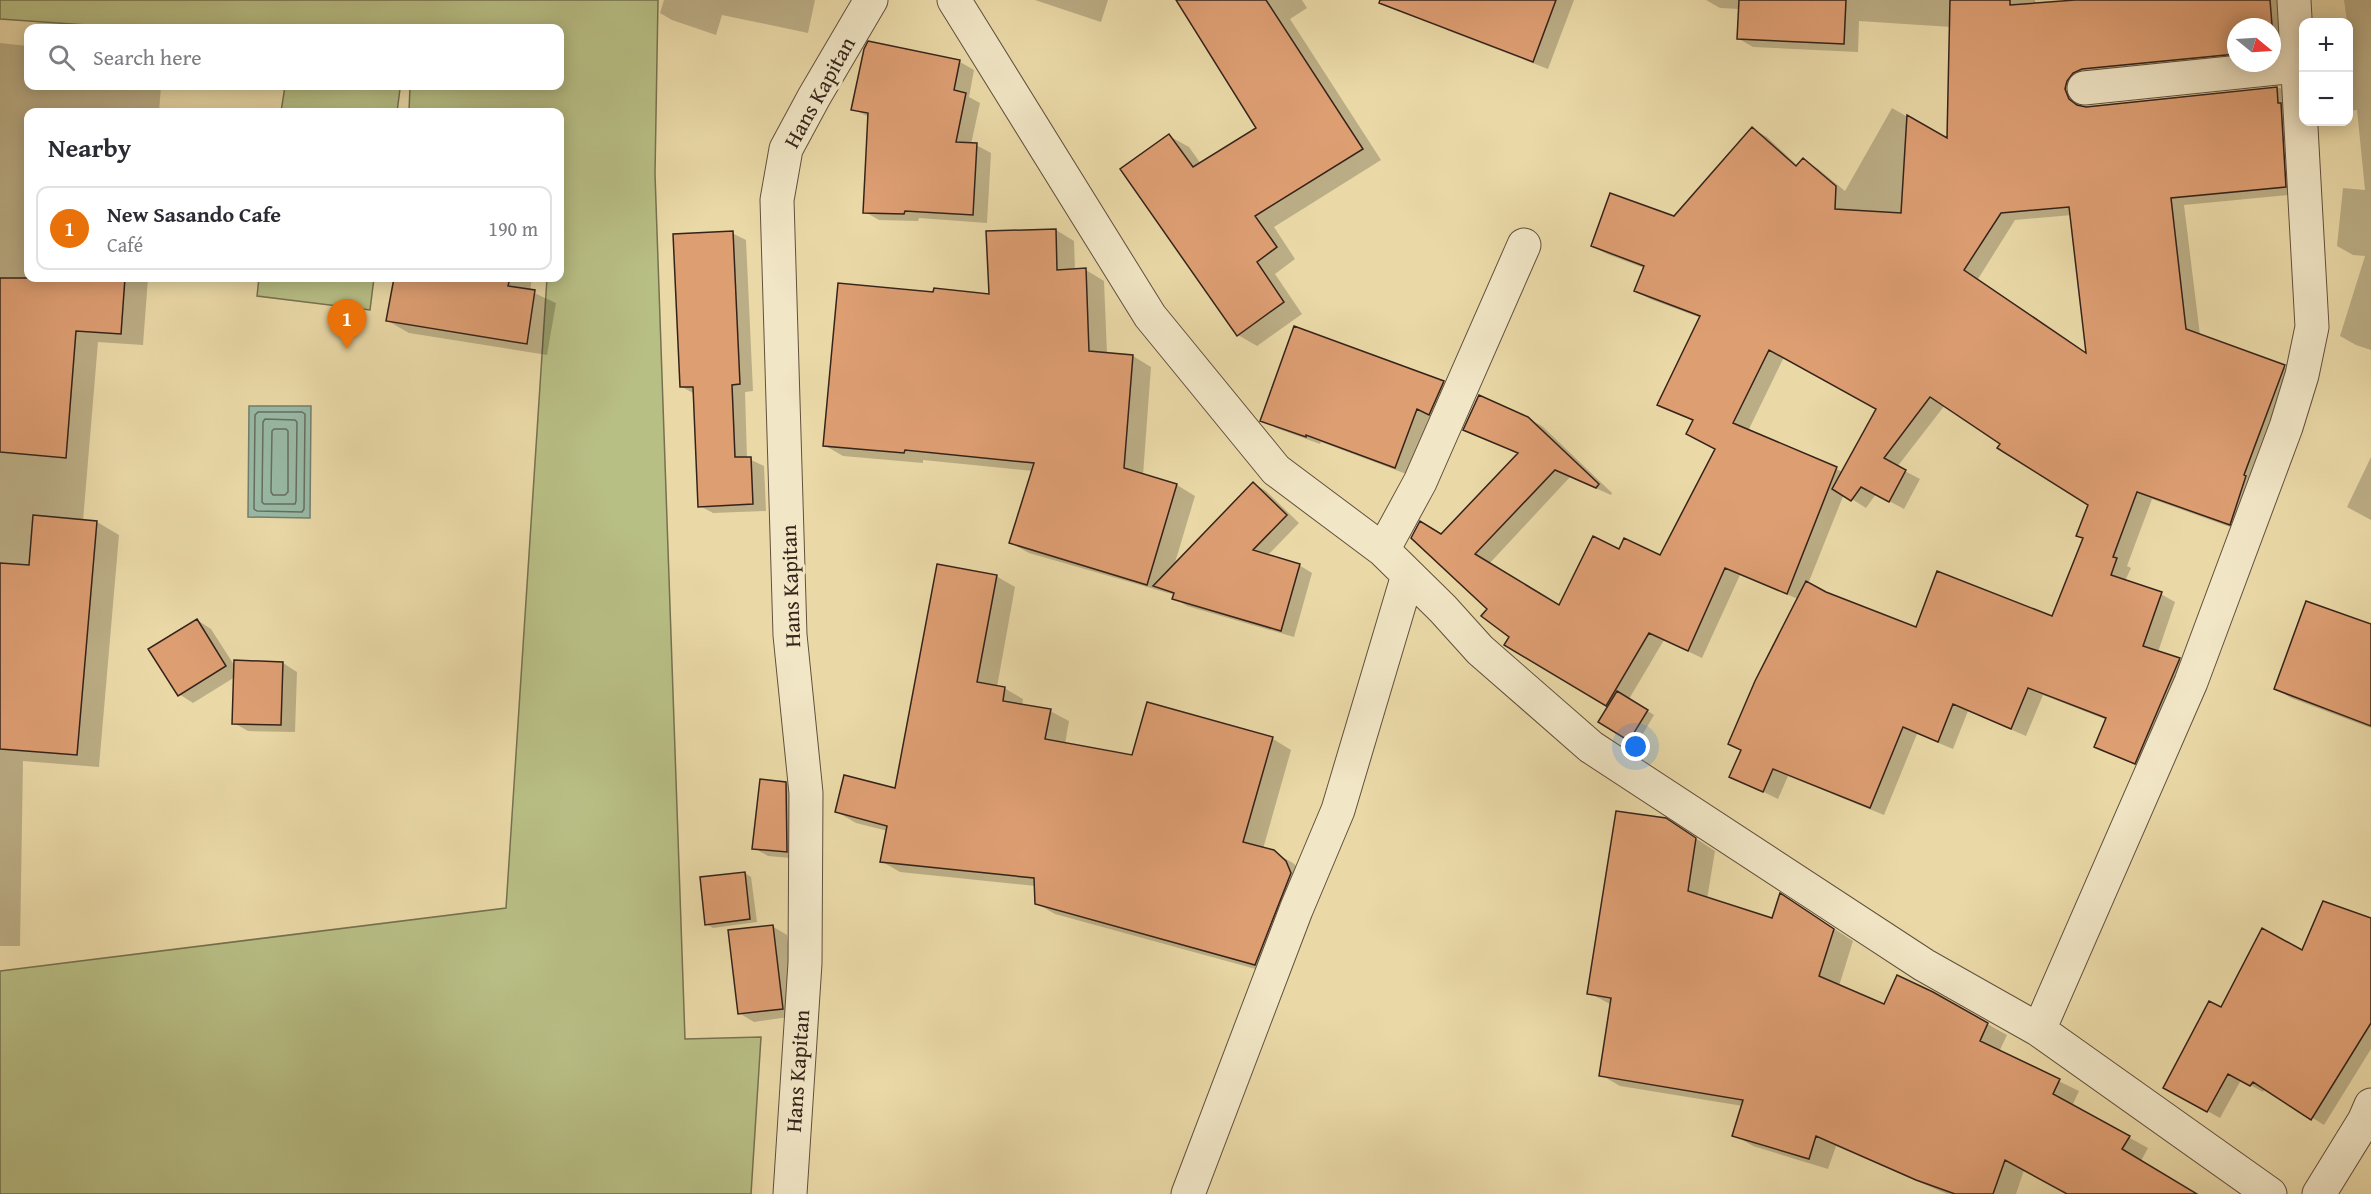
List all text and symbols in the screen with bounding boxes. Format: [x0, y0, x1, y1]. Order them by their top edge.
north arrow [2227, 18, 2281, 72]
map controls [2299, 18, 2353, 126]
button: + [2299, 18, 2353, 72]
search box [24, 24, 564, 90]
street label: Hans Kapitan [775, 30, 863, 154]
icon: search [45, 41, 78, 74]
text: Search here [93, 41, 202, 73]
button: − [2299, 72, 2353, 126]
text: Nearby [48, 128, 131, 167]
text: New Sasando Cafe [107, 198, 281, 230]
text: 1 [64, 214, 75, 243]
text: 190 m [488, 214, 538, 243]
text: Café [107, 230, 143, 259]
pin: 1 [328, 300, 366, 349]
street label: Hans Kapitan [772, 523, 808, 648]
your location [1621, 732, 1650, 761]
street label: Hans Kapitan [777, 1008, 817, 1133]

